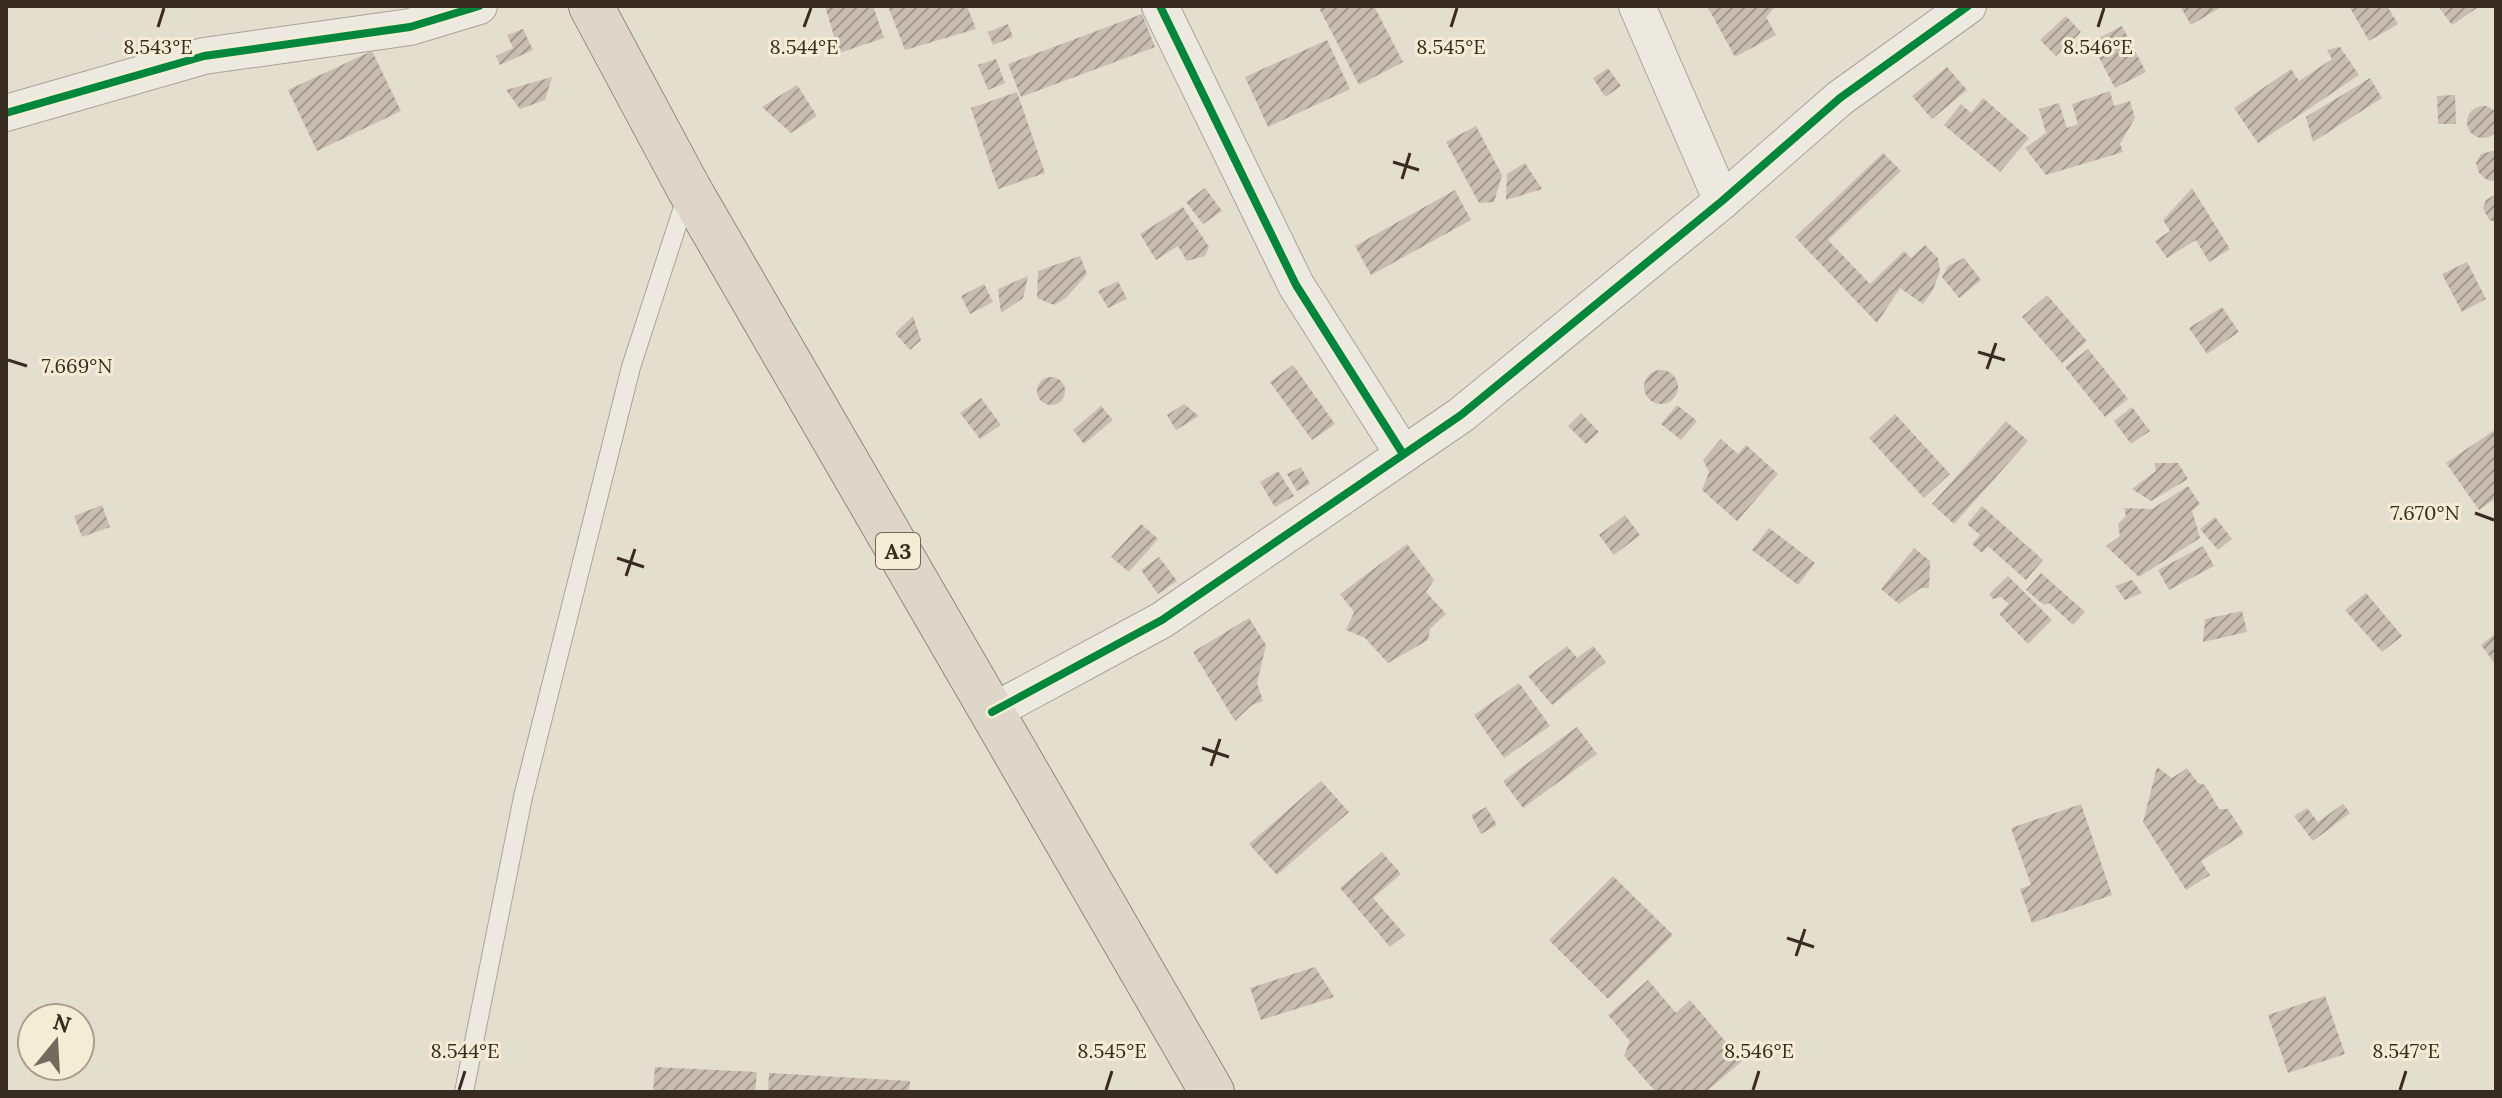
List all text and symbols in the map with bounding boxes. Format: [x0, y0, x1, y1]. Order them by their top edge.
text: 8.543°E [123, 34, 193, 59]
text: 8.544°E [769, 34, 839, 59]
text: 8.545°E [1416, 34, 1486, 59]
text: 8.546°E [2063, 34, 2133, 59]
text: 7.669°N [41, 353, 113, 378]
text: 7.670°N [2390, 500, 2460, 525]
road number: A3 [876, 533, 920, 569]
north arrow [16, 1002, 96, 1082]
text: N [50, 1007, 75, 1039]
text: 8.544°E [430, 1038, 500, 1063]
text: 8.545°E [1077, 1038, 1147, 1063]
text: 8.546°E [1724, 1038, 1794, 1063]
text: 8.547°E [2372, 1038, 2440, 1063]

